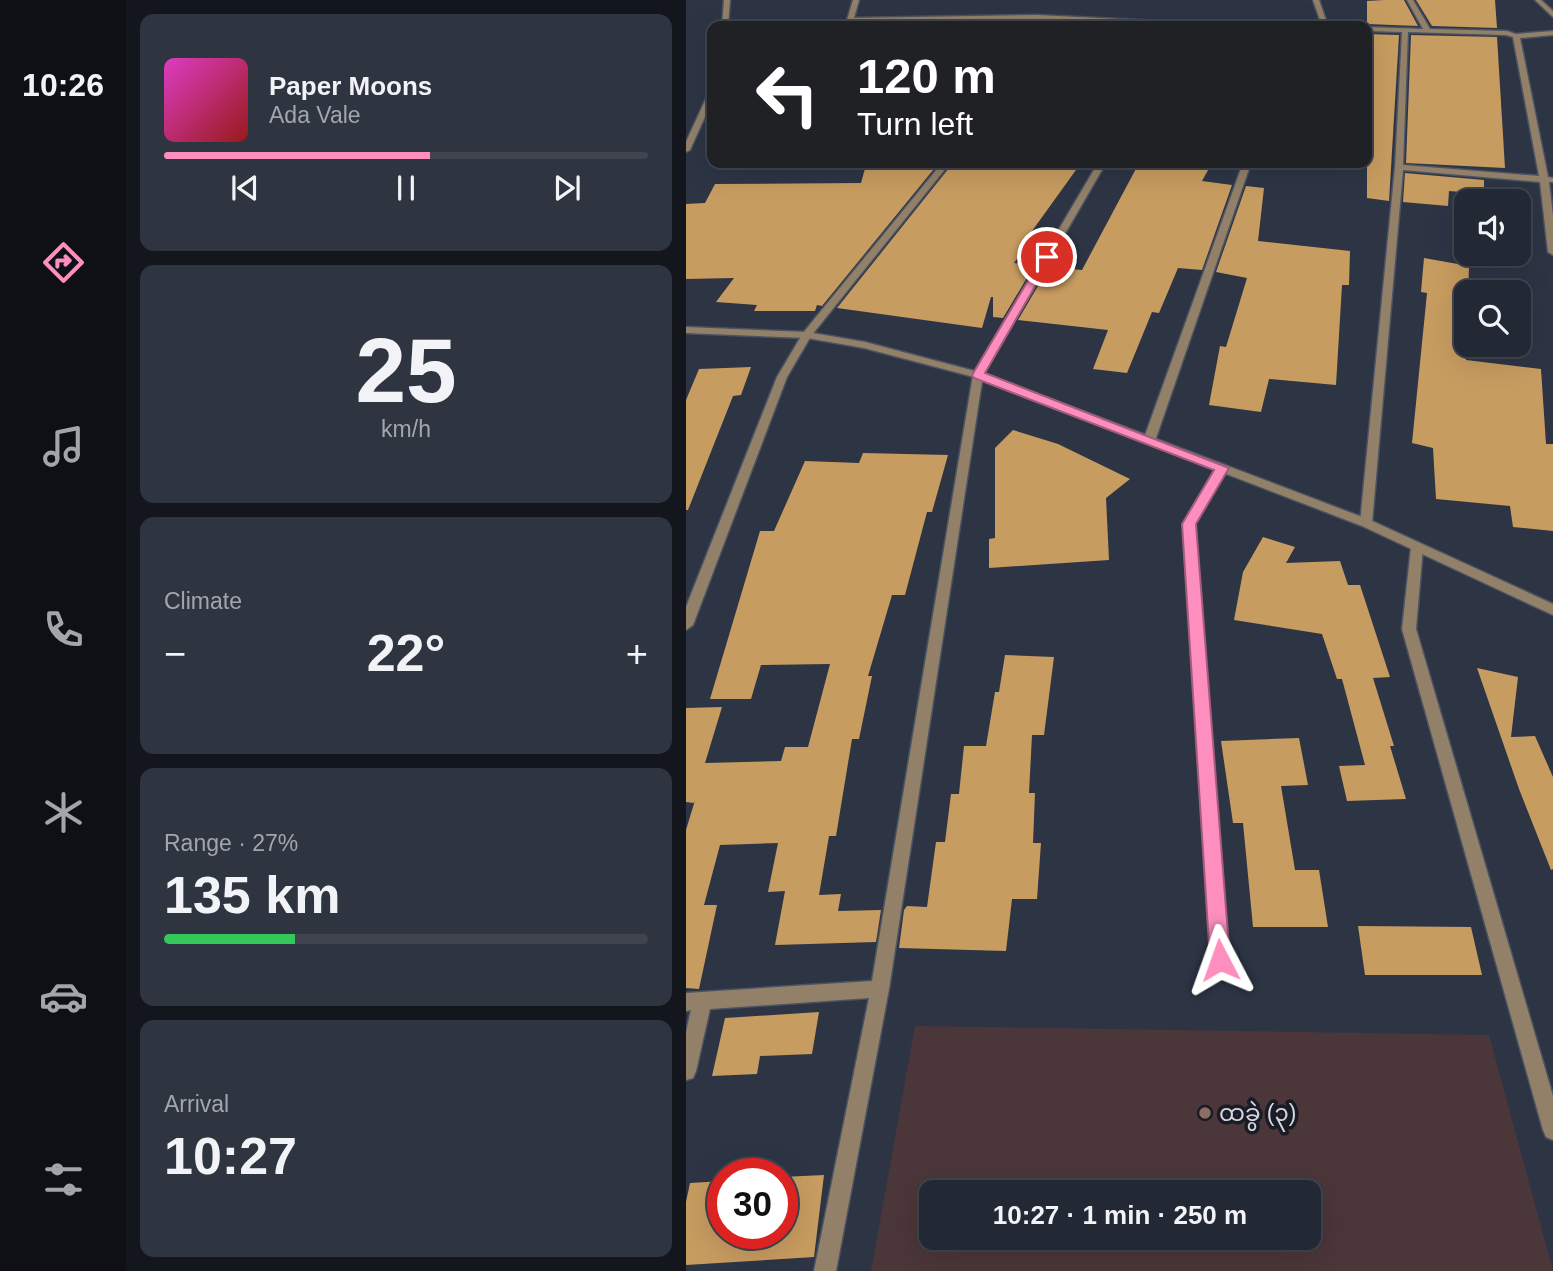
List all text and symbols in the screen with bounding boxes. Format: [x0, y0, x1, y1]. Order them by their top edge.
icon: left [742, 49, 833, 140]
text: 120 m [857, 49, 996, 103]
text: 10:26 [22, 67, 104, 103]
text: Paper Moons [269, 71, 432, 101]
text: Ada Vale [269, 102, 361, 128]
text: Turn left [857, 106, 973, 142]
icon: previous [226, 169, 264, 207]
icon: pause [387, 169, 425, 207]
icon: next [548, 169, 586, 207]
map controls [1454, 189, 1531, 357]
button: sound [1454, 189, 1531, 266]
pin [1017, 227, 1077, 287]
icon: directions [39, 238, 88, 287]
icon: arrive [1028, 238, 1066, 276]
button: search [1454, 280, 1531, 357]
text: 25 [355, 320, 457, 421]
text: km/h [381, 416, 431, 442]
icon: music [39, 422, 88, 471]
text: Climate [164, 588, 242, 614]
icon: phone [39, 605, 88, 654]
text: 22° [367, 624, 445, 682]
text: − [164, 633, 186, 675]
text: + [626, 633, 648, 675]
icon: climate [39, 788, 88, 837]
text: Range · 27% [164, 830, 298, 856]
text: 135 km [164, 866, 340, 924]
position arrow [1183, 923, 1257, 997]
icon: car [39, 972, 88, 1021]
text: Arrival [164, 1091, 229, 1117]
place label: ထခွဲ (၃) [1219, 1100, 1296, 1132]
marker: ထခွဲ (၃) [1197, 1105, 1213, 1121]
text: 10:27 [164, 1127, 297, 1185]
icon: filters [39, 1155, 88, 1204]
speed limit sign: 30 [707, 1158, 798, 1249]
text: 10:27 · 1 min · 250 m [993, 1200, 1247, 1230]

